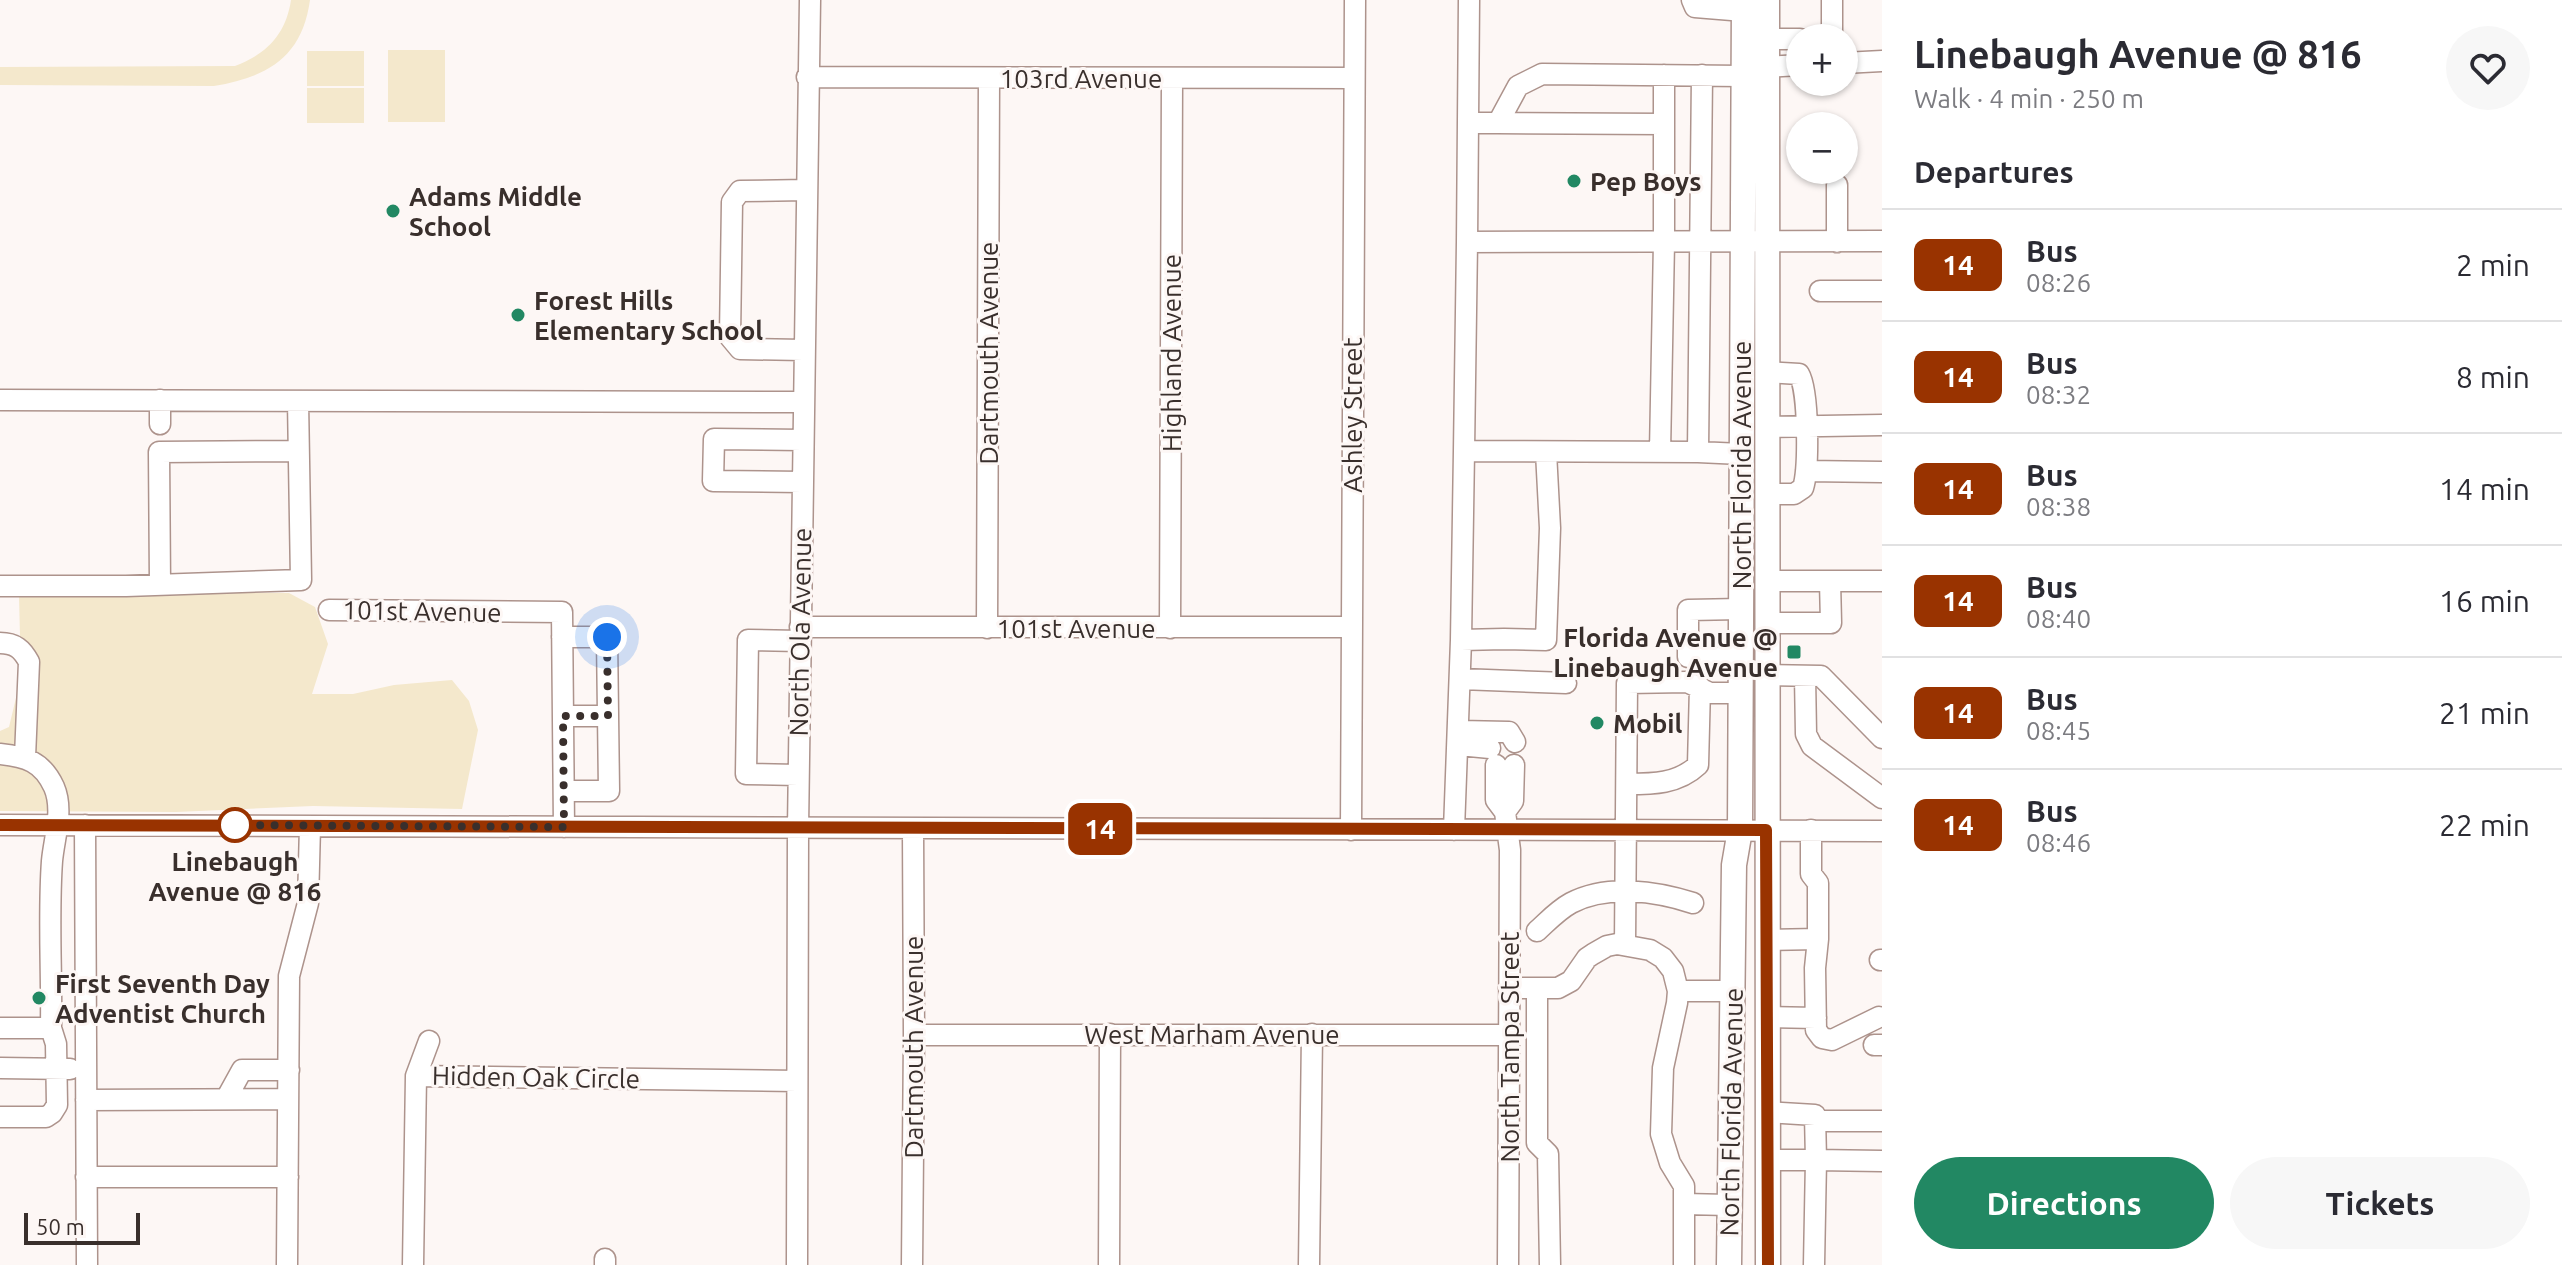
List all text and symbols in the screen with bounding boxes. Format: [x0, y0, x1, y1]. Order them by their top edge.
map controls [1786, 24, 1858, 184]
button: + [1786, 24, 1858, 96]
button: heart [2446, 26, 2530, 110]
text: Linebaugh Avenue @ 816 [1914, 33, 2362, 75]
street label: 103rd Avenue [1000, 64, 1162, 93]
text: Walk · 4 min · 250 m [1914, 84, 2144, 113]
button: − [1786, 112, 1858, 184]
text: Departures [1914, 155, 2074, 189]
place label: Pep Boys [1590, 167, 1701, 196]
marker: Pep Boys [1565, 172, 1583, 190]
place label: Adams Middle School [409, 182, 582, 241]
marker: Adams Middle School [384, 202, 402, 220]
text: Bus [2026, 234, 2078, 268]
street label: Dartmouth Avenue [974, 242, 1003, 464]
text: 2 min [2456, 248, 2530, 282]
text: 14 [1942, 249, 1974, 280]
street label: Highland Avenue [1157, 254, 1186, 452]
text: 08:26 [2026, 268, 2091, 297]
place label: Forest Hills Elementary School [534, 286, 763, 345]
marker: Forest Hills Elementary School [509, 306, 527, 324]
street label: Ashley Street [1338, 337, 1367, 493]
street label: North Florida Avenue [1727, 341, 1756, 589]
text: Bus [2026, 346, 2078, 380]
text: 8 min [2456, 360, 2530, 394]
text: 14 [1942, 361, 1974, 392]
text: 08:32 [2026, 380, 2091, 409]
text: Bus [2026, 458, 2078, 492]
text: 14 min [2439, 472, 2530, 506]
text: 14 [1942, 473, 1974, 504]
text: 08:38 [2026, 492, 2091, 521]
street label: North Ola Avenue [784, 527, 816, 737]
text: Bus [2026, 570, 2078, 604]
text: 16 min [2439, 584, 2530, 618]
text: 14 [1942, 585, 1974, 616]
street label: 101st Avenue [342, 595, 502, 627]
text: 08:40 [2026, 604, 2091, 633]
street label: 101st Avenue [996, 614, 1156, 643]
your location [587, 617, 627, 657]
place label: Florida Avenue @ Linebaugh Avenue [1553, 623, 1778, 682]
marker: Florida Avenue @ Linebaugh Avenue [1785, 643, 1803, 661]
text: Bus [2026, 682, 2078, 716]
text: 21 min [2439, 696, 2530, 730]
text: 14 [1942, 697, 1974, 728]
place label: Mobil [1613, 709, 1683, 738]
marker: Mobil [1588, 714, 1606, 732]
text: 08:45 [2026, 716, 2091, 745]
text: Bus [2026, 794, 2078, 828]
line badge: 14 [1064, 803, 1136, 855]
marker: Linebaugh Avenue @ 816 [218, 808, 252, 842]
text: 22 min [2439, 808, 2530, 842]
text: 14 [1942, 809, 1974, 840]
text: 14 [1084, 813, 1116, 844]
text: 08:46 [2026, 828, 2091, 857]
place label: Linebaugh Avenue @ 816 [149, 847, 321, 906]
street label: North Tampa Street [1495, 931, 1524, 1163]
street label: Dartmouth Avenue [899, 936, 928, 1158]
place label: First Seventh Day Adventist Church [55, 969, 270, 1028]
street label: North Florida Avenue [1714, 987, 1748, 1237]
marker: First Seventh Day Adventist Church [30, 989, 48, 1007]
street label: West Marham Avenue [1084, 1020, 1340, 1049]
street label: Hidden Oak Circle [432, 1061, 640, 1093]
button: Directions [1914, 1157, 2214, 1249]
button: Tickets [2230, 1157, 2530, 1249]
scale bar [24, 1209, 140, 1245]
text: 50 m [36, 1214, 85, 1239]

